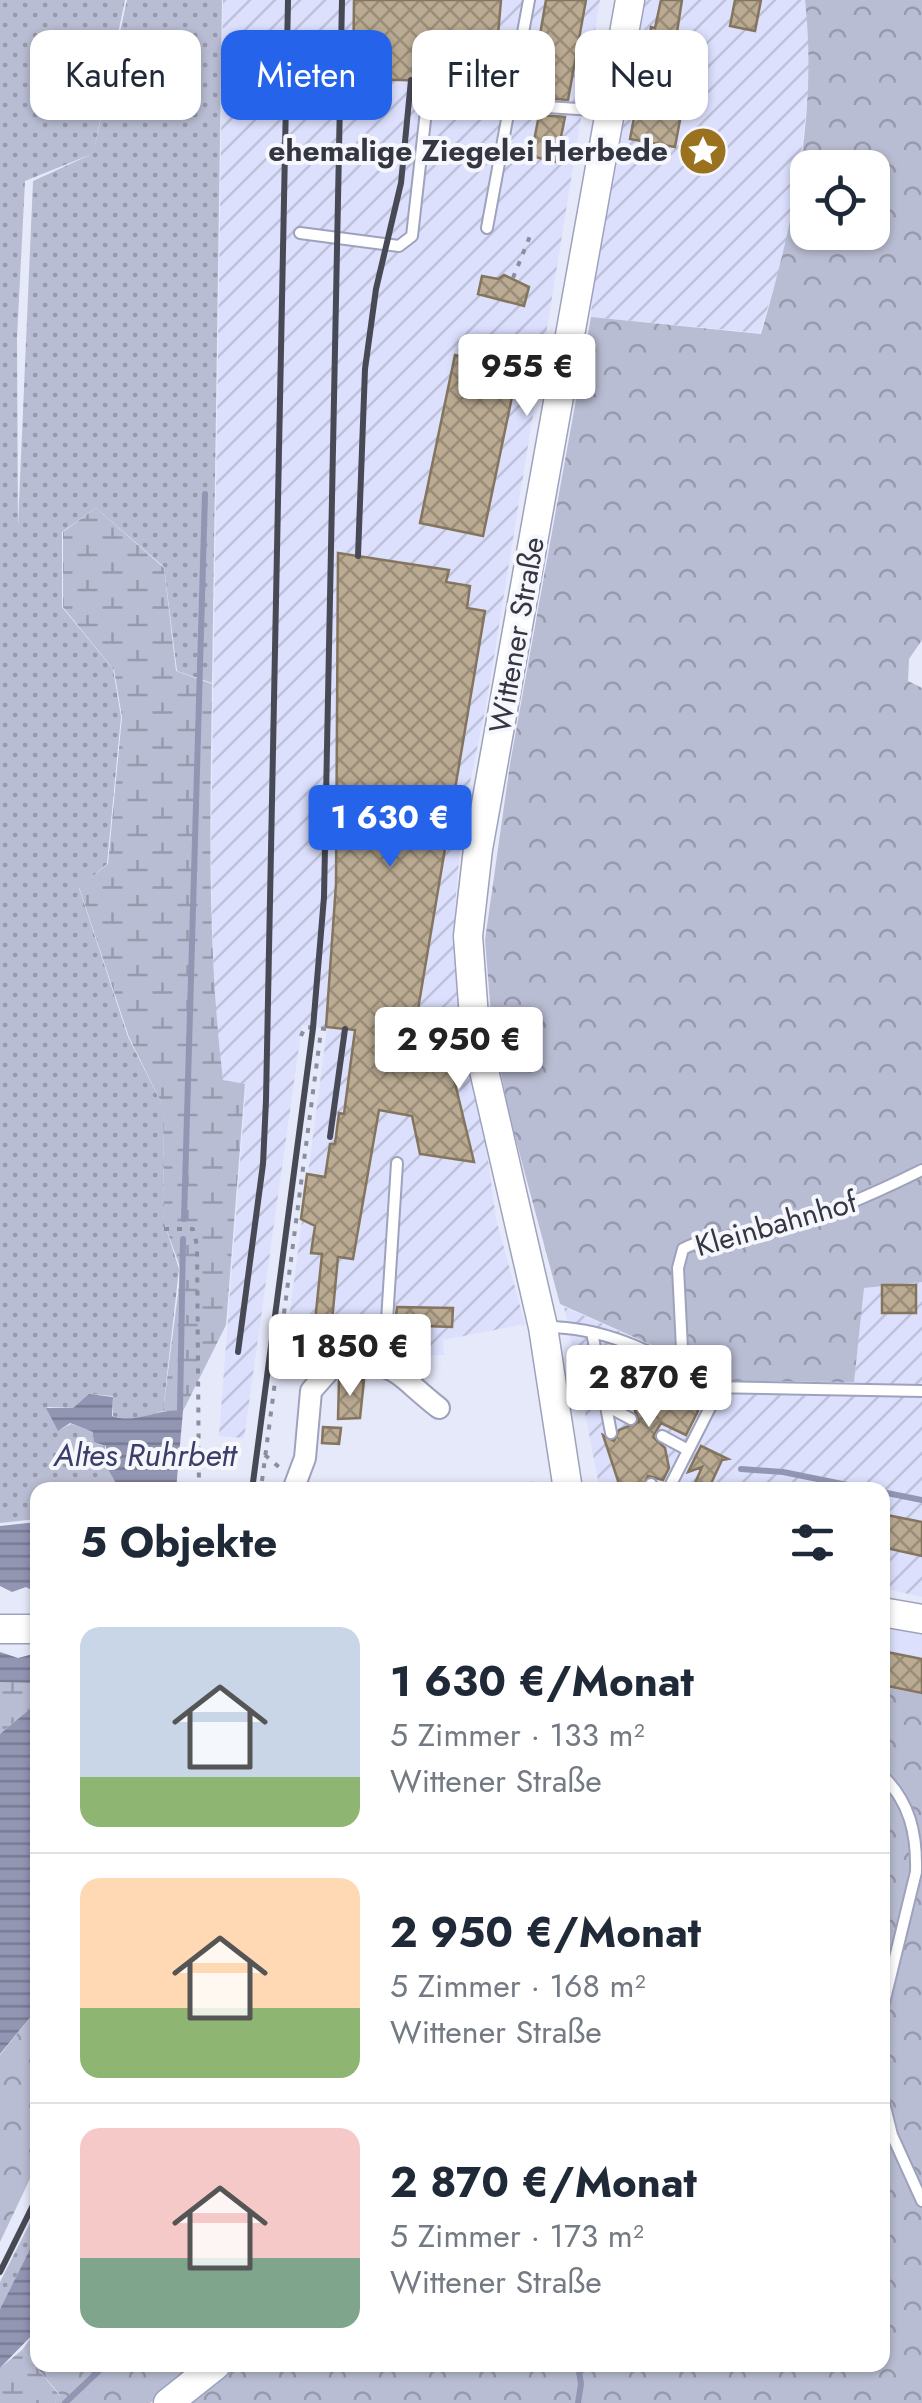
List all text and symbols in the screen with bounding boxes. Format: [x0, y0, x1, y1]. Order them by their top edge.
chip: Kaufen [30, 30, 201, 120]
chip: Mieten [221, 30, 392, 120]
chip: Filter [412, 30, 555, 120]
chip: Neu [575, 30, 708, 120]
place icon: ehemalige Ziegelei Herbede [677, 125, 729, 177]
place label: ehemalige Ziegelei Herbede [268, 129, 668, 172]
map controls [790, 150, 890, 250]
button: locate [790, 150, 890, 250]
pin: 955 € [457, 334, 597, 419]
text: 955 € [480, 343, 574, 389]
street label: Wittener Straße [478, 533, 555, 736]
pin: 1 630 € [298, 785, 482, 870]
text: 1 630 € [331, 794, 449, 840]
pin: 2 950 € [367, 1007, 551, 1092]
text: 2 950 € [397, 1016, 521, 1062]
street label: Kleinbahnhof [690, 1180, 863, 1267]
pin: 1 850 € [258, 1314, 442, 1399]
text: 1 850 € [291, 1323, 409, 1369]
pin: 2 870 € [557, 1345, 741, 1430]
text: 2 870 € [588, 1354, 710, 1400]
water label: Altes Ruhrbett [53, 1432, 239, 1478]
text: 5 Objekte [80, 1512, 277, 1573]
icon: filters [785, 1515, 840, 1570]
text: 1 630 €/Monat [390, 1651, 694, 1712]
icon: home [160, 1667, 280, 1787]
text: 5 Zimmer · 133 m² [390, 1712, 645, 1758]
text: Wittener Straße [390, 1758, 602, 1804]
text: 2 950 €/Monat [390, 1902, 701, 1963]
icon: home [160, 1918, 280, 2038]
text: 5 Zimmer · 168 m² [390, 1963, 646, 2009]
text: Wittener Straße [390, 2009, 602, 2055]
text: 2 870 €/Monat [390, 2152, 697, 2213]
icon: home [160, 2168, 280, 2288]
text: 5 Zimmer · 173 m² [390, 2213, 644, 2259]
text: Wittener Straße [390, 2259, 602, 2305]

